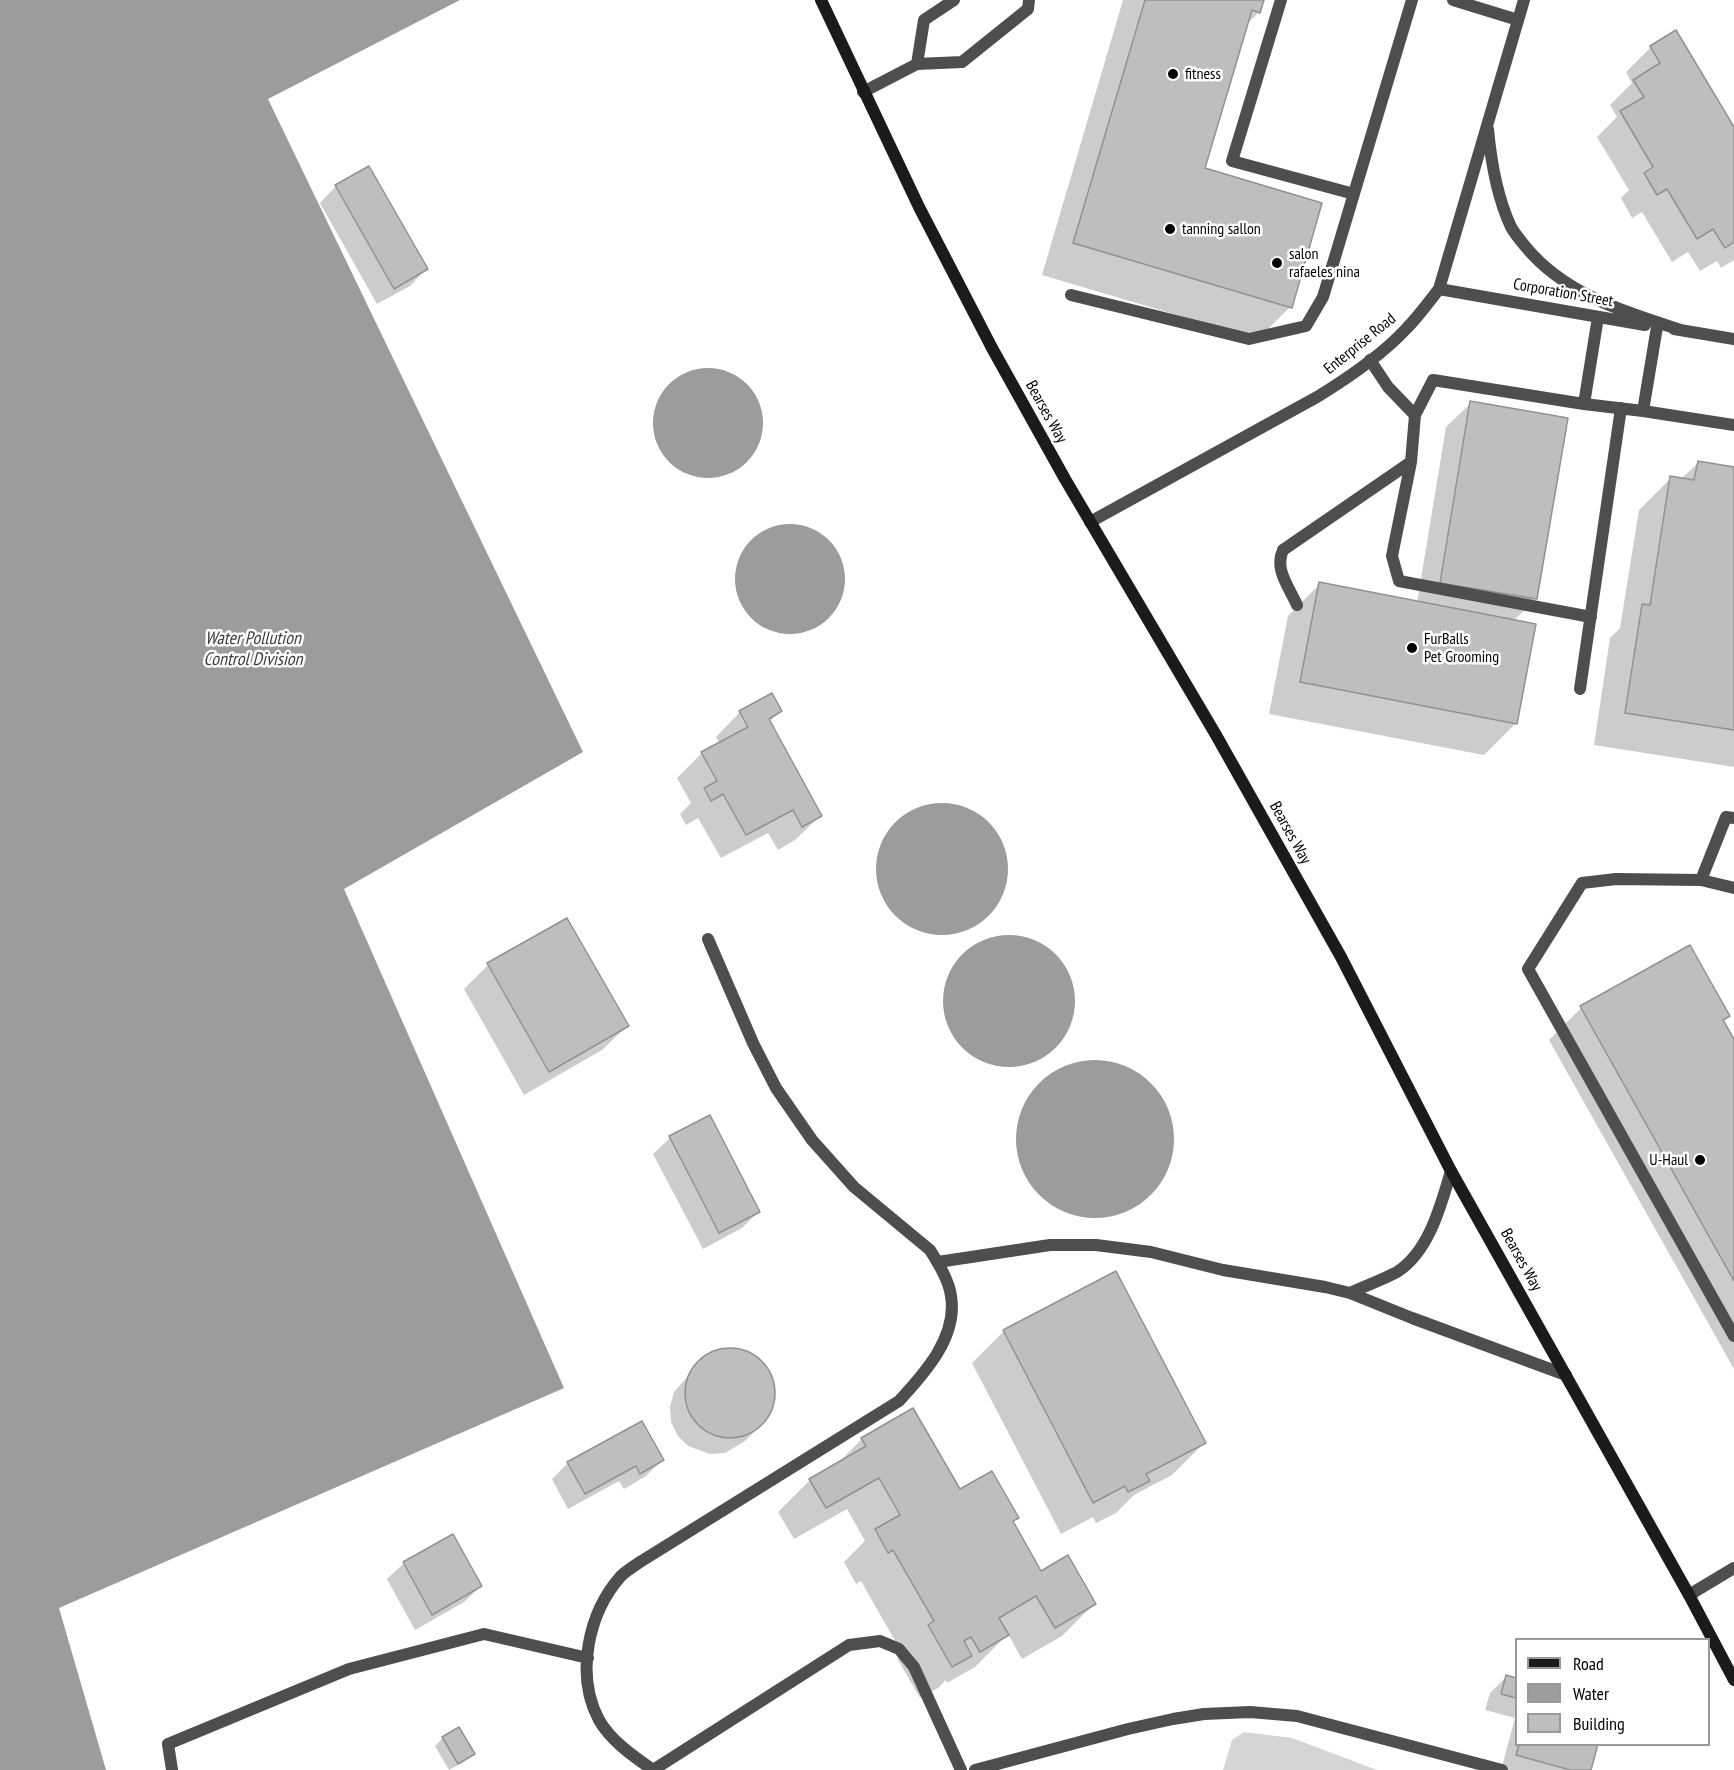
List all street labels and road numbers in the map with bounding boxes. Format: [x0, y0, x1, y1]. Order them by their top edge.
street label: Corporation Street [1512, 275, 1614, 311]
street label: Enterprise Road [1320, 309, 1400, 379]
street label: Bearses Way [1021, 377, 1071, 447]
street label: Bearses Way [1265, 798, 1315, 868]
street label: Bearses Way [1496, 1225, 1546, 1295]

